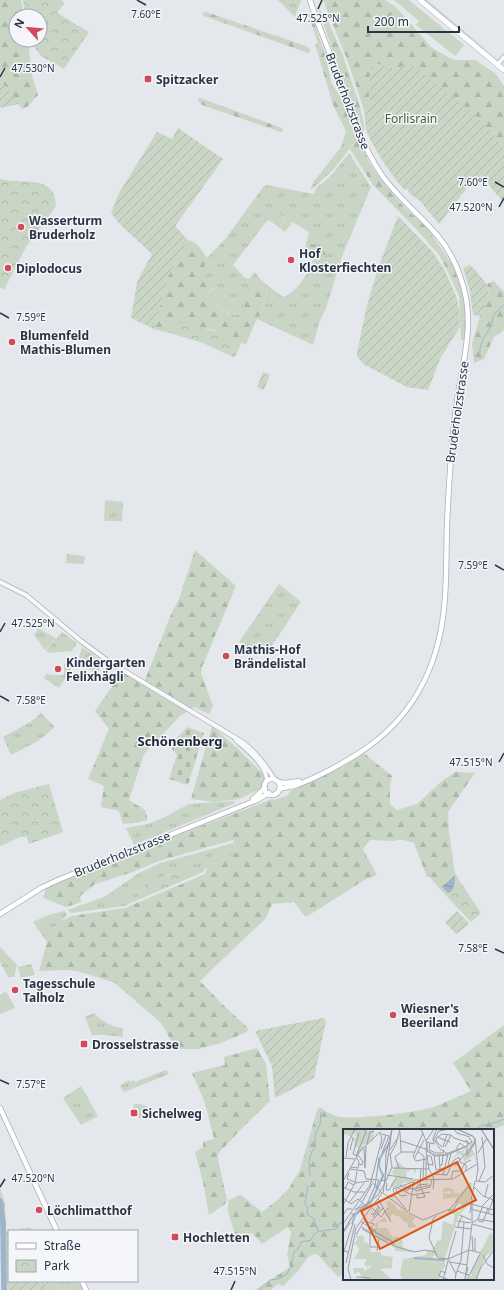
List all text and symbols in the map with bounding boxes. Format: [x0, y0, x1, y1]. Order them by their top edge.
text: 7.60°E [131, 7, 161, 21]
north arrow [8, 8, 48, 48]
scale bar [368, 8, 459, 34]
text: 47.525°N [296, 11, 340, 25]
text: 200 m [374, 13, 409, 30]
text: N [10, 16, 27, 31]
street label: Bruderholzstrasse [322, 50, 374, 152]
text: 47.530°N [11, 61, 55, 75]
place label: Spitzacker [156, 71, 219, 88]
marker: Spitzacker [143, 74, 153, 84]
park label: Forlisrain [385, 110, 437, 127]
text: 7.60°E [458, 175, 488, 189]
text: 47.520°N [449, 200, 493, 214]
place label: Wasserturm Bruderholz [29, 212, 102, 243]
marker: Wasserturm Bruderholz [16, 222, 26, 232]
place label: Hof Klosterfiechten [299, 245, 391, 276]
marker: Hof Klosterfiechten [286, 255, 296, 265]
place label: Diplodocus [16, 260, 82, 277]
marker: Diplodocus [3, 263, 13, 273]
text: 7.59°E [16, 310, 46, 324]
place label: Blumenfeld Mathis-Blumen [20, 327, 111, 358]
marker: Blumenfeld Mathis-Blumen [7, 337, 17, 347]
street label: Bruderholzstrasse [441, 360, 473, 464]
text: 7.59°E [458, 558, 488, 572]
text: 47.525°N [11, 616, 55, 630]
place label: Mathis-Hof Brändelistal [234, 641, 306, 672]
marker: Mathis-Hof Brändelistal [221, 651, 231, 661]
place label: Kindergarten Felixhägli [66, 654, 146, 685]
marker: Kindergarten Felixhägli [53, 664, 63, 674]
text: 7.58°E [16, 693, 46, 707]
district label: Schönenberg [138, 732, 222, 750]
text: 47.515°N [449, 755, 493, 769]
street label: Bruderholzstrasse [71, 827, 173, 881]
text: 7.58°E [458, 941, 488, 955]
place label: Tagesschule Talholz [23, 975, 95, 1006]
marker: Tagesschule Talholz [10, 985, 20, 995]
place label: Wiesner's Beeriland [401, 1000, 459, 1031]
marker: Wiesner's Beeriland [388, 1010, 398, 1020]
place label: Drosselstrasse [92, 1036, 179, 1053]
marker: Drosselstrasse [79, 1039, 89, 1049]
text: 7.57°E [16, 1077, 46, 1091]
place label: Sichelweg [142, 1105, 202, 1122]
marker: Sichelweg [129, 1108, 139, 1118]
inset map [343, 1129, 494, 1280]
text: 47.520°N [11, 1171, 55, 1185]
place label: Löchlimatthof [47, 1202, 133, 1219]
marker: Löchlimatthof [34, 1205, 44, 1215]
place label: Hochletten [183, 1229, 250, 1246]
legend [8, 1230, 138, 1282]
marker: Hochletten [170, 1232, 180, 1242]
text: Straße [44, 1237, 81, 1254]
text: Park [44, 1257, 70, 1274]
text: 47.515°N [213, 1264, 257, 1278]

